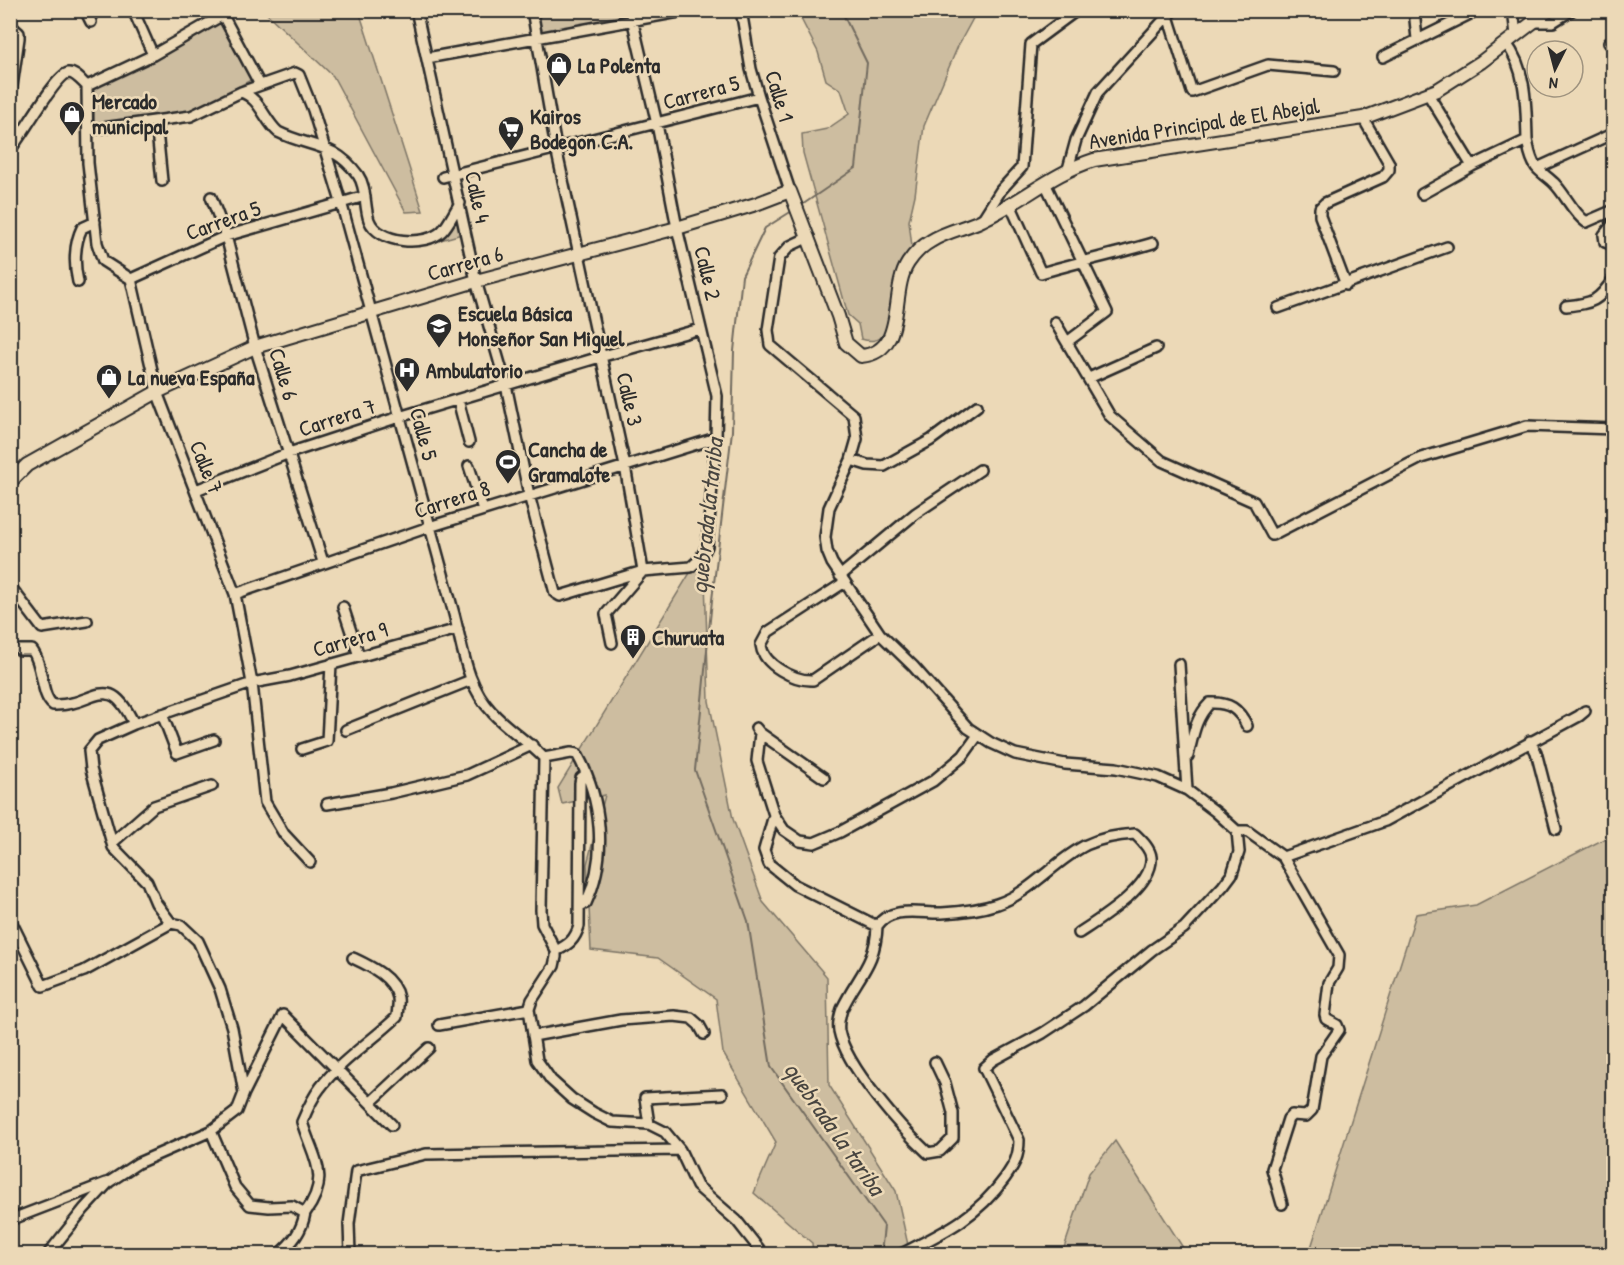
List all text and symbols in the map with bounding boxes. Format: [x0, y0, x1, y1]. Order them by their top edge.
north arrow [1525, 39, 1585, 99]
shop icon: La Polenta [544, 50, 574, 88]
place label: La Polenta [578, 50, 660, 80]
street label: Carrera 5 [660, 67, 742, 117]
street label: Calle 1 [758, 67, 802, 125]
text: N [1548, 72, 1559, 95]
place label: Mercado municipal [92, 86, 169, 142]
street label: Avenida Principal de El Abejal [1087, 90, 1322, 156]
shop icon: Mercado municipal [57, 99, 87, 137]
place label: Kairos Bodegon C.A. [530, 101, 634, 157]
supermarket icon: Kairos Bodegon C.A. [496, 114, 526, 152]
street label: Calle 4 [458, 168, 498, 226]
street label: Carrera 5 [181, 193, 265, 247]
street label: Carrera 6 [424, 238, 507, 288]
street label: Calle 2 [687, 243, 729, 303]
place label: Escuela Básica Monseñor San Miguel [458, 298, 626, 354]
school or university icon: Escuela Básica Monseñor San Miguel [424, 311, 454, 349]
street label: Calle 6 [262, 344, 306, 404]
hospital icon: Ambulatorio [392, 355, 422, 393]
place label: Ambulatorio [426, 355, 523, 385]
shop icon: La nueva España [94, 362, 124, 400]
place label: La nueva España [128, 362, 255, 393]
street label: Calle 3 [609, 369, 651, 429]
street label: Carrera 7 [295, 390, 379, 444]
street label: Calle 5 [403, 404, 445, 464]
place label: Cancha de Gramalote [528, 434, 611, 489]
water label: quebrada la tariba [682, 434, 731, 595]
street label: Calle 7 [183, 436, 231, 498]
sports icon: Cancha de Gramalote [493, 447, 523, 485]
street label: Carrera 8 [410, 473, 494, 525]
street label: Carrera 9 [309, 614, 391, 664]
building icon: Churuata [618, 622, 648, 660]
place label: Churuata [652, 622, 725, 652]
water label: quebrada la tariba [776, 1055, 894, 1204]

